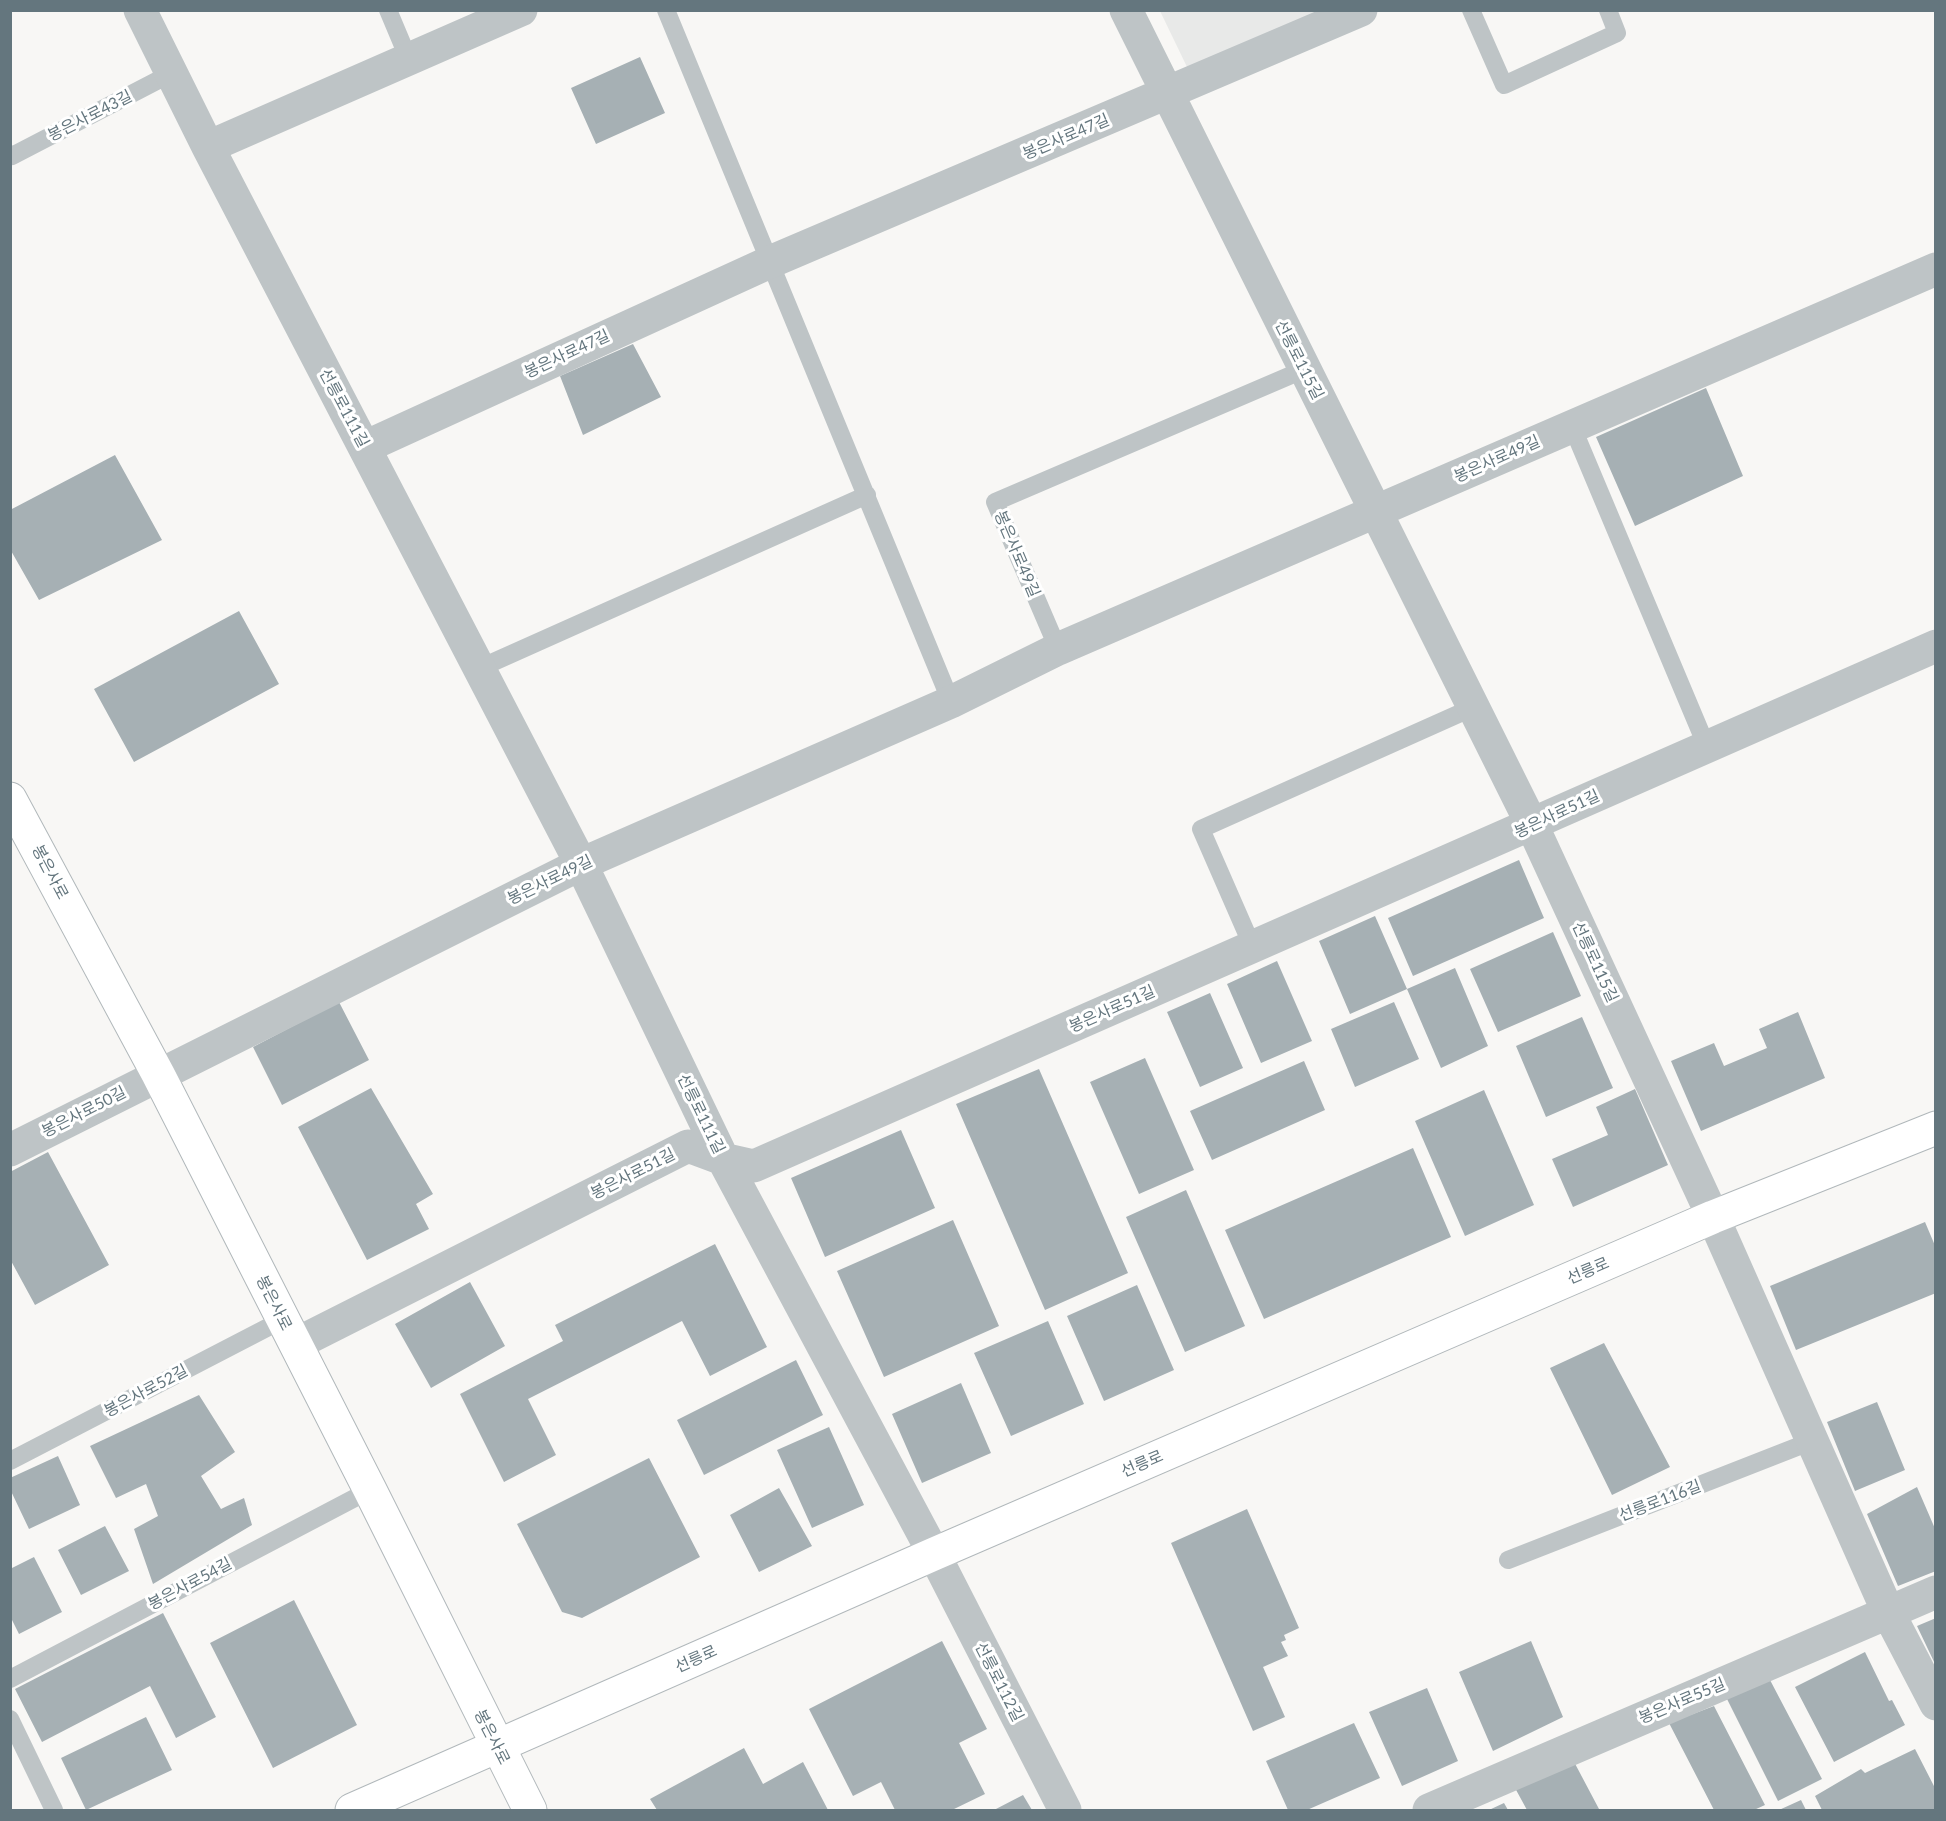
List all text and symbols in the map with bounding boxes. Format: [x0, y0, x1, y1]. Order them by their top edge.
street label: 봉은사로43길 [45, 87, 135, 145]
street label: 봉은사로47길 [1020, 110, 1112, 164]
street label: 선릉로115길 [1271, 317, 1327, 403]
street label: 봉은사로47길 [521, 326, 613, 382]
street label: 선릉로111길 [315, 365, 373, 451]
street label: 봉은사로49길 [1451, 431, 1543, 487]
street label: 봉은사로49길 [990, 508, 1044, 600]
street label: 봉은사로51길 [1511, 786, 1603, 842]
street label: 봉은사로 [28, 841, 72, 903]
street label: 봉은사로49길 [504, 851, 596, 909]
street label: 선릉로115길 [1568, 919, 1622, 1005]
street label: 봉은사로51길 [1066, 981, 1158, 1037]
street label: 선릉로111길 [673, 1071, 729, 1157]
street label: 봉은사로50길 [39, 1083, 129, 1141]
street label: 봉은사로51길 [588, 1145, 678, 1203]
street label: 선릉로 [1564, 1254, 1612, 1288]
street label: 봉은사로 [252, 1272, 296, 1334]
street label: 봉은사로52길 [101, 1361, 191, 1421]
street label: 선릉로 [1118, 1447, 1166, 1481]
street label: 선릉로116길 [1616, 1476, 1704, 1526]
street label: 봉은사로54길 [145, 1554, 235, 1614]
street label: 선릉로112길 [971, 1639, 1027, 1725]
street label: 선릉로 [672, 1641, 720, 1677]
street label: 봉은사로55길 [1636, 1674, 1728, 1728]
street label: 봉은사로 [470, 1706, 514, 1768]

